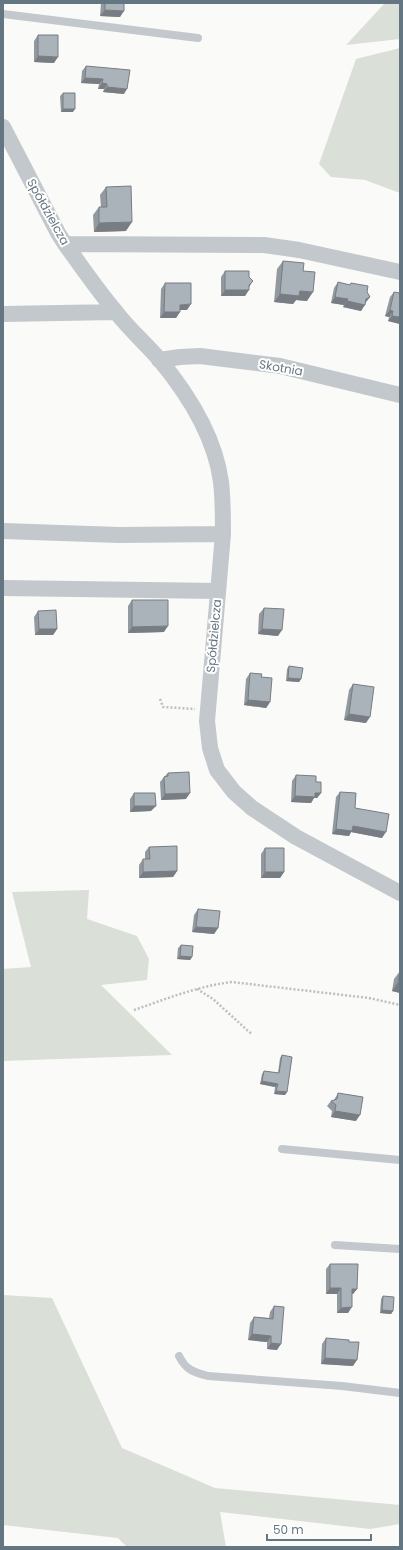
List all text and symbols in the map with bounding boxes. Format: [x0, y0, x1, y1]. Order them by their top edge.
street label: Spółdzielcza [23, 175, 74, 248]
street label: Skotnia [258, 355, 304, 380]
street label: Spółdzielcza [202, 599, 225, 673]
scale bar [267, 1516, 371, 1542]
text: 50 m [273, 1521, 304, 1538]

